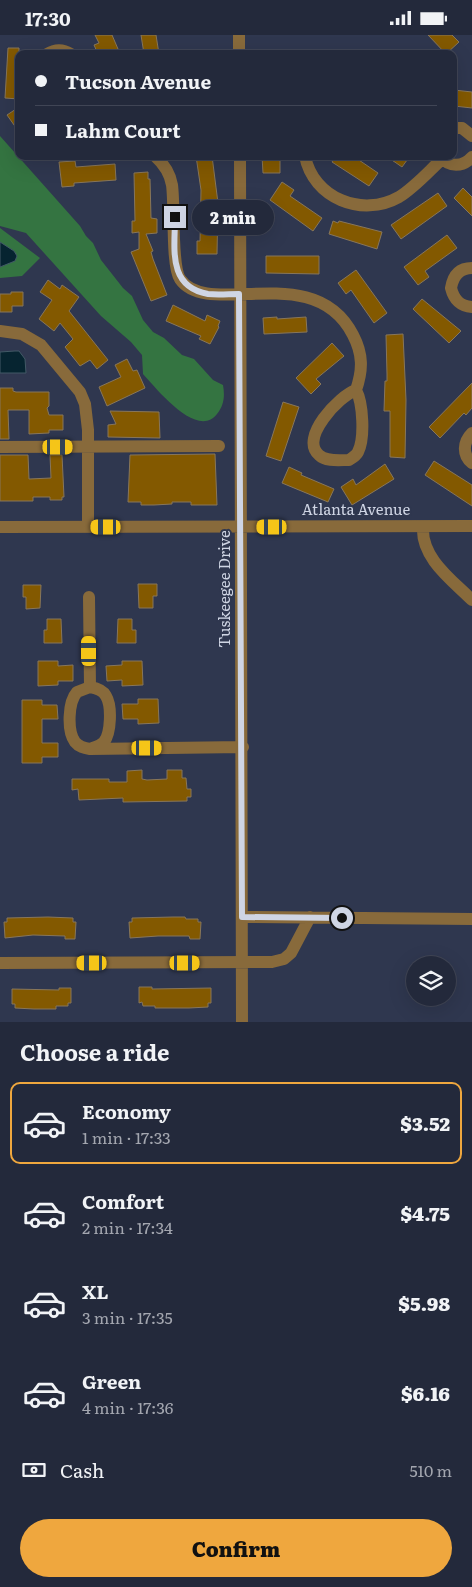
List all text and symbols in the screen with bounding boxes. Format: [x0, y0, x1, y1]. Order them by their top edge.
text: 17:30 [25, 4, 71, 32]
text: Tucson Avenue [65, 67, 211, 95]
text: Lahm Court [65, 116, 181, 144]
callout: 2 min [192, 199, 275, 235]
text: 2 min [210, 205, 256, 229]
route end [164, 206, 186, 228]
car [43, 440, 73, 455]
street label: Atlanta Avenue [302, 497, 410, 520]
car [91, 520, 121, 535]
car [257, 520, 287, 535]
street label: Tuskeegee Drive [212, 530, 235, 648]
car [81, 636, 96, 666]
car [132, 741, 162, 756]
route start [331, 907, 353, 929]
car [77, 956, 107, 971]
car [170, 956, 200, 971]
map controls [406, 956, 456, 1006]
button: layers [406, 956, 456, 1006]
text: Choose a ride [20, 1035, 169, 1068]
text: Economy [82, 1097, 171, 1125]
icon: car [22, 1101, 67, 1146]
text: $3.52 [400, 1109, 450, 1137]
text: 1 min · 17:33 [82, 1125, 171, 1149]
text: Comfort [82, 1187, 164, 1215]
icon: car [22, 1191, 67, 1236]
text: $4.75 [400, 1199, 450, 1227]
text: 2 min · 17:34 [82, 1215, 173, 1239]
text: XL [82, 1277, 109, 1305]
icon: car [22, 1281, 67, 1326]
text: $5.98 [398, 1289, 450, 1317]
text: 3 min · 17:35 [82, 1305, 173, 1329]
text: Green [82, 1367, 141, 1395]
icon: car [22, 1371, 67, 1416]
text: $6.16 [401, 1379, 450, 1407]
text: 4 min · 17:36 [82, 1395, 173, 1419]
icon: cash [20, 1456, 48, 1484]
text: Cash [60, 1456, 104, 1484]
text: 510 m [409, 1458, 452, 1482]
button: Confirm [20, 1519, 452, 1577]

